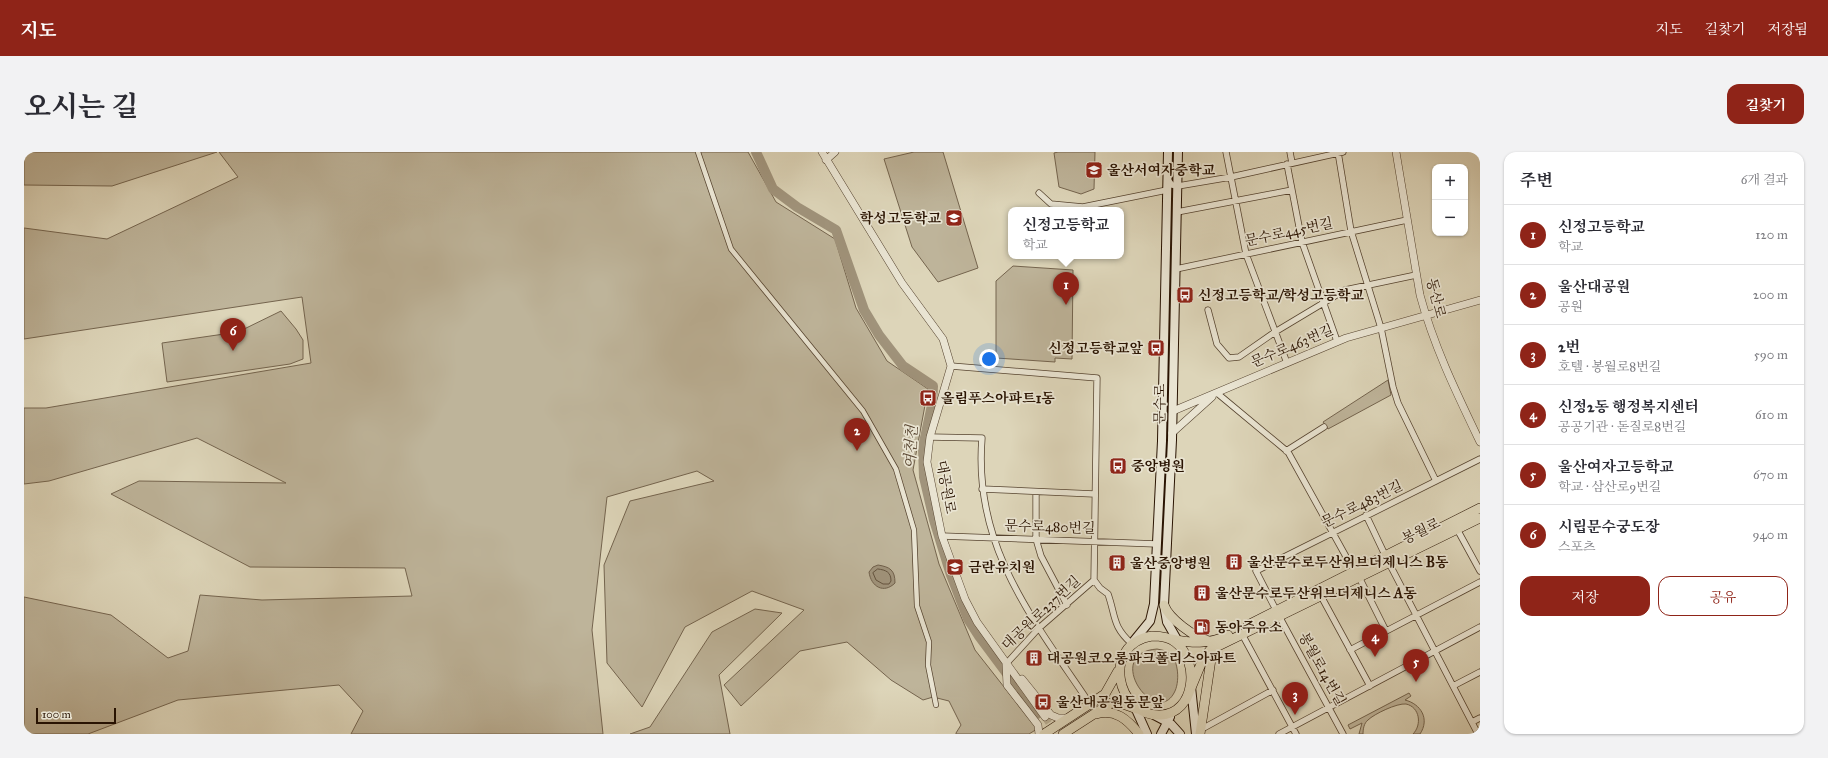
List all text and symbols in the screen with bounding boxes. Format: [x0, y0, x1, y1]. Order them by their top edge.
text: 지도 [20, 19, 57, 42]
text: 지도 [1656, 21, 1683, 38]
text: 길찾기 [1705, 21, 1745, 38]
text: 저장됨 [1767, 21, 1808, 38]
button: 길찾기 [1727, 84, 1804, 124]
text: 오시는 길 [24, 89, 138, 124]
school or university icon: 울산서여자중학교 [1084, 160, 1104, 180]
place label: 울산서여자중학교 [1107, 162, 1216, 179]
map controls [1432, 164, 1468, 236]
button: + [1432, 164, 1468, 200]
text: 주변 [1520, 170, 1553, 191]
text: 6개 결과 [1741, 172, 1788, 188]
button: − [1432, 200, 1468, 236]
popup [1008, 207, 1124, 259]
school or university icon: 학성고등학교 [944, 208, 964, 228]
place label: 학성고등학교 [860, 210, 941, 227]
street label: 문수로445번길 [1243, 214, 1335, 250]
text: 신정고등학교 [1023, 216, 1109, 234]
text: 신정고등학교 [1558, 218, 1645, 236]
text: 1 [1530, 227, 1536, 243]
text: 120 m [1755, 227, 1788, 243]
text: 학교 [1023, 237, 1048, 253]
text: 학교 [1558, 239, 1583, 255]
pin: 1 [1053, 272, 1079, 305]
street label: 동산로 [1423, 276, 1449, 320]
text: 울산대공원 [1558, 278, 1630, 296]
bus stop icon: 신정고등학교/학성고등학교 [1175, 285, 1195, 305]
place label: 신정고등학교/학성고등학교 [1198, 287, 1365, 304]
text: 2 [1530, 287, 1536, 303]
text: 200 m [1753, 287, 1788, 303]
text: 공원 [1558, 299, 1583, 315]
pin: 6 [220, 318, 246, 351]
street label: 문수로463번길 [1248, 321, 1336, 371]
bus stop icon: 신정고등학교앞 [1146, 338, 1166, 358]
text: 2번 [1558, 338, 1580, 356]
place label: 신정고등학교앞 [1048, 340, 1143, 357]
text: 3 [1530, 347, 1536, 363]
text: 590 m [1754, 347, 1788, 363]
your location [979, 349, 999, 369]
text: 호텔 · 봉월로8번길 [1558, 359, 1661, 375]
street label: 문수로 [1151, 383, 1169, 424]
bus stop icon: 올림푸스아파트1동 [918, 388, 938, 408]
place label: 올림푸스아파트1동 [941, 390, 1055, 407]
text: 신정2동 행정복지센터 [1558, 398, 1699, 416]
text: 4 [1529, 407, 1537, 423]
text: 610 m [1755, 407, 1788, 423]
pin: 2 [844, 418, 870, 451]
text: 공공기관 · 돋질로8번길 [1558, 419, 1686, 435]
water label: 여천천 [901, 423, 921, 469]
bus stop icon: 중앙병원 [1108, 456, 1128, 476]
place label: 중앙병원 [1131, 458, 1185, 475]
text: 울산여자고등학교 [1558, 458, 1674, 476]
street label: 대공원로 [933, 459, 959, 516]
text: 5 [1530, 467, 1536, 483]
text: 670 m [1753, 467, 1788, 483]
street label: 문수로483번길 [1319, 477, 1405, 531]
text: 학교 · 삼산로9번길 [1558, 479, 1661, 495]
street label: 봉월로 [1399, 514, 1443, 548]
street label: 문수로480번길 [1004, 517, 1096, 537]
text: 시립문수궁도장 [1558, 518, 1659, 536]
text: 6 [1530, 527, 1536, 543]
text: 940 m [1752, 527, 1788, 543]
text: 스포츠 [1558, 539, 1596, 555]
building icon: 울산문수로두산위브더제니스 B동 [1224, 552, 1244, 572]
building icon: 울산중앙병원 [1107, 553, 1127, 573]
place label: 울산문수로두산위브더제니스 B동 [1247, 554, 1449, 571]
place label: 울산중앙병원 [1130, 555, 1211, 572]
school or university icon: 금란유치원 [945, 557, 965, 577]
place label: 금란유치원 [968, 559, 1036, 576]
street label: 대공원로237번길 [998, 572, 1084, 654]
button: 저장 [1520, 576, 1650, 616]
button: 공유 [1658, 576, 1788, 616]
building icon: 울산문수로두산위브더제니스 A동 [1192, 583, 1212, 603]
place label: 울산문수로두산위브더제니스 A동 [1215, 585, 1417, 602]
fuel station icon: 동아주유소 [1192, 617, 1212, 637]
place label: 동아주유소 [1215, 619, 1283, 636]
pin: 4 [1362, 624, 1388, 657]
street label: 봉월로14번길 [1295, 629, 1349, 709]
building icon: 대공원코오롱파크폴리스아파트 [1024, 648, 1044, 668]
pin: 5 [1403, 649, 1429, 682]
place label: 대공원코오롱파크폴리스아파트 [1047, 650, 1237, 667]
pin: 3 [1282, 682, 1308, 715]
bus stop icon: 울산대공원동문앞 [1033, 692, 1053, 712]
place label: 울산대공원동문앞 [1056, 694, 1165, 711]
scale bar [36, 706, 116, 725]
text: 100 m [42, 708, 71, 721]

